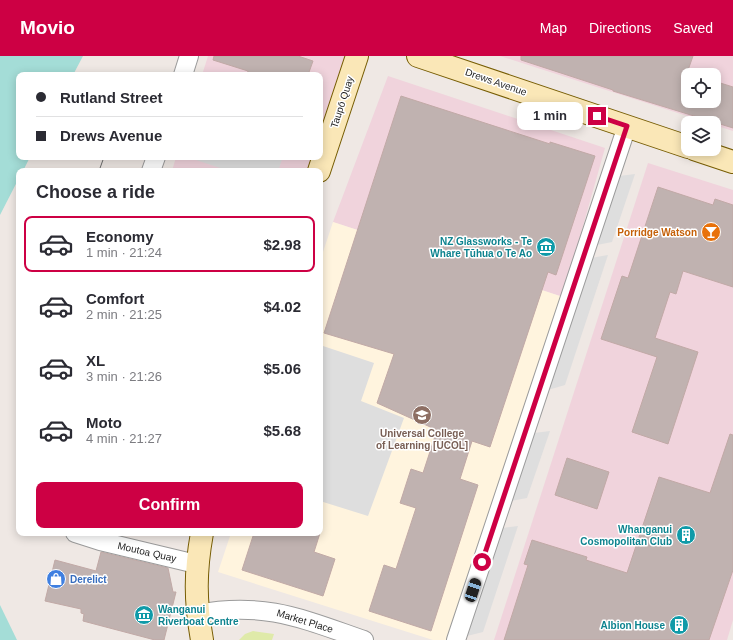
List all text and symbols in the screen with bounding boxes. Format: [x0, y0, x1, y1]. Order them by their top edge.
text: Movio [20, 17, 75, 38]
text: Map [540, 20, 567, 36]
text: Directions [589, 20, 651, 36]
text: Saved [673, 20, 713, 36]
street label: Drews Avenue [464, 66, 529, 98]
map controls [681, 68, 721, 156]
button: locate [681, 68, 721, 108]
street label: Taupō Quay [328, 75, 356, 129]
text: Rutland Street [60, 89, 163, 106]
callout: 1 min [517, 102, 583, 130]
route end [588, 107, 606, 125]
text: 1 min [533, 108, 567, 123]
button: layers [681, 116, 721, 156]
text: Drews Avenue [60, 127, 162, 144]
text: Choose a ride [36, 182, 155, 202]
bar icon: Porridge Watson [700, 221, 722, 243]
icon: car [38, 226, 74, 262]
place label: Porridge Watson [617, 227, 697, 238]
text: Economy [86, 228, 154, 245]
text: $2.98 [263, 236, 301, 253]
place label: NZ Glassworks - Te Whare Tūhua o Te Ao [430, 236, 532, 259]
museum icon: NZ Glassworks - Te Whare Tūhua o Te Ao [535, 236, 557, 258]
text: 1 min · 21:24 [86, 245, 162, 260]
icon: car [38, 288, 74, 324]
text: Comfort [86, 290, 144, 307]
text: $4.02 [263, 298, 301, 315]
text: 2 min · 21:25 [86, 307, 162, 322]
icon: car [38, 350, 74, 386]
text: XL [86, 352, 105, 369]
text: $5.06 [263, 360, 301, 377]
text: 3 min · 21:26 [86, 369, 162, 384]
school or university icon: Universal College of Learning [UCOL] [411, 404, 433, 426]
icon: car [38, 412, 74, 448]
text: Moto [86, 414, 122, 431]
text: $5.68 [263, 422, 301, 439]
place label: Universal College of Learning [UCOL] [376, 428, 468, 451]
text: 4 min · 21:27 [86, 431, 162, 446]
button: Confirm [36, 482, 303, 528]
place label: Whanganui Cosmopolitan Club [580, 524, 672, 547]
building icon: Whanganui Cosmopolitan Club [675, 524, 697, 546]
street label: Moutoa Quay [117, 540, 177, 564]
route start [473, 553, 491, 571]
shop icon: Derelict [45, 568, 67, 590]
place label: Derelict [70, 574, 107, 585]
car [464, 577, 482, 603]
museum icon: Wanganui Riverboat Centre [133, 604, 155, 626]
place label: Wanganui Riverboat Centre [158, 604, 239, 627]
street label: Market Place [275, 607, 335, 635]
building icon: Albion House [668, 614, 690, 636]
place label: Albion House [601, 620, 665, 631]

